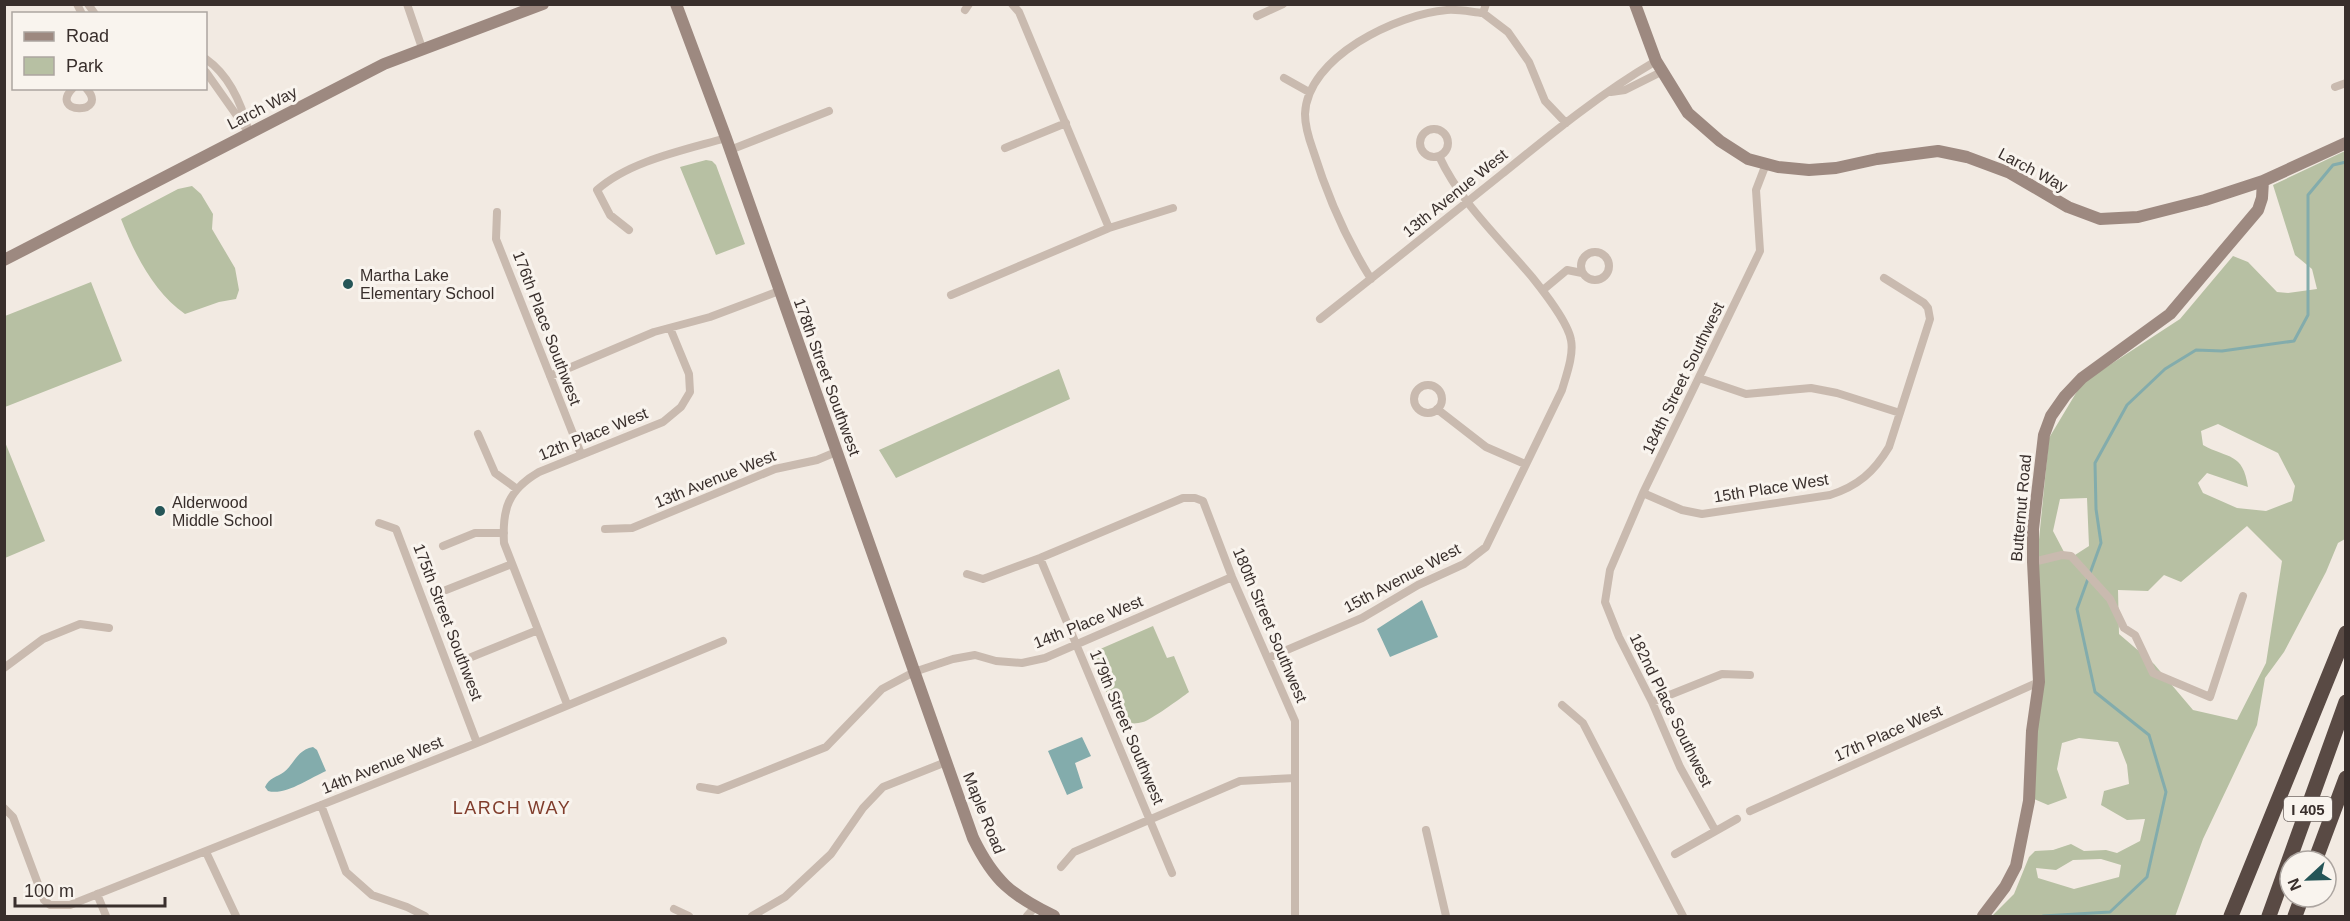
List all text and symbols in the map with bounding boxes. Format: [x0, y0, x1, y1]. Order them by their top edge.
legend [12, 12, 207, 90]
text: Road [66, 26, 109, 46]
text: Park [66, 56, 104, 76]
street label: Larch Way [224, 83, 300, 133]
street label: 13th Avenue West [1399, 145, 1511, 240]
street label: Larch Way [1996, 145, 2070, 195]
street label: 176th Place Southwest [510, 249, 584, 408]
place label: Martha Lake Elementary School [360, 267, 494, 302]
marker: Martha Lake Elementary School [341, 277, 355, 291]
street label: 178th Street Southwest [791, 296, 864, 459]
street label: 184th Street Southwest [1639, 299, 1727, 456]
street label: 12th Place West [536, 404, 651, 464]
street label: 13th Avenue West [652, 447, 779, 511]
street label: Butternut Road [2008, 454, 2034, 562]
street label: 15th Place West [1712, 470, 1830, 505]
place label: Alderwood Middle School [172, 494, 273, 529]
marker: Alderwood Middle School [153, 504, 167, 518]
street label: 15th Avenue West [1341, 540, 1464, 616]
street label: 175th Street Southwest [410, 541, 486, 703]
street label: 180th Street Southwest [1230, 545, 1311, 705]
street label: 14th Place West [1031, 592, 1146, 652]
street label: 182nd Place Southwest [1627, 631, 1716, 790]
street label: 179th Street Southwest [1087, 647, 1168, 807]
street label: 17th Place West [1831, 701, 1945, 764]
street label: 14th Avenue West [319, 733, 446, 797]
street label: Maple Road [960, 770, 1008, 856]
road number: I 405 [2284, 797, 2332, 821]
district label: LARCH WAY [453, 798, 571, 818]
north arrow [2278, 849, 2338, 909]
scale bar [15, 870, 165, 908]
text: N [2285, 876, 2305, 893]
text: 100 m [24, 881, 74, 901]

